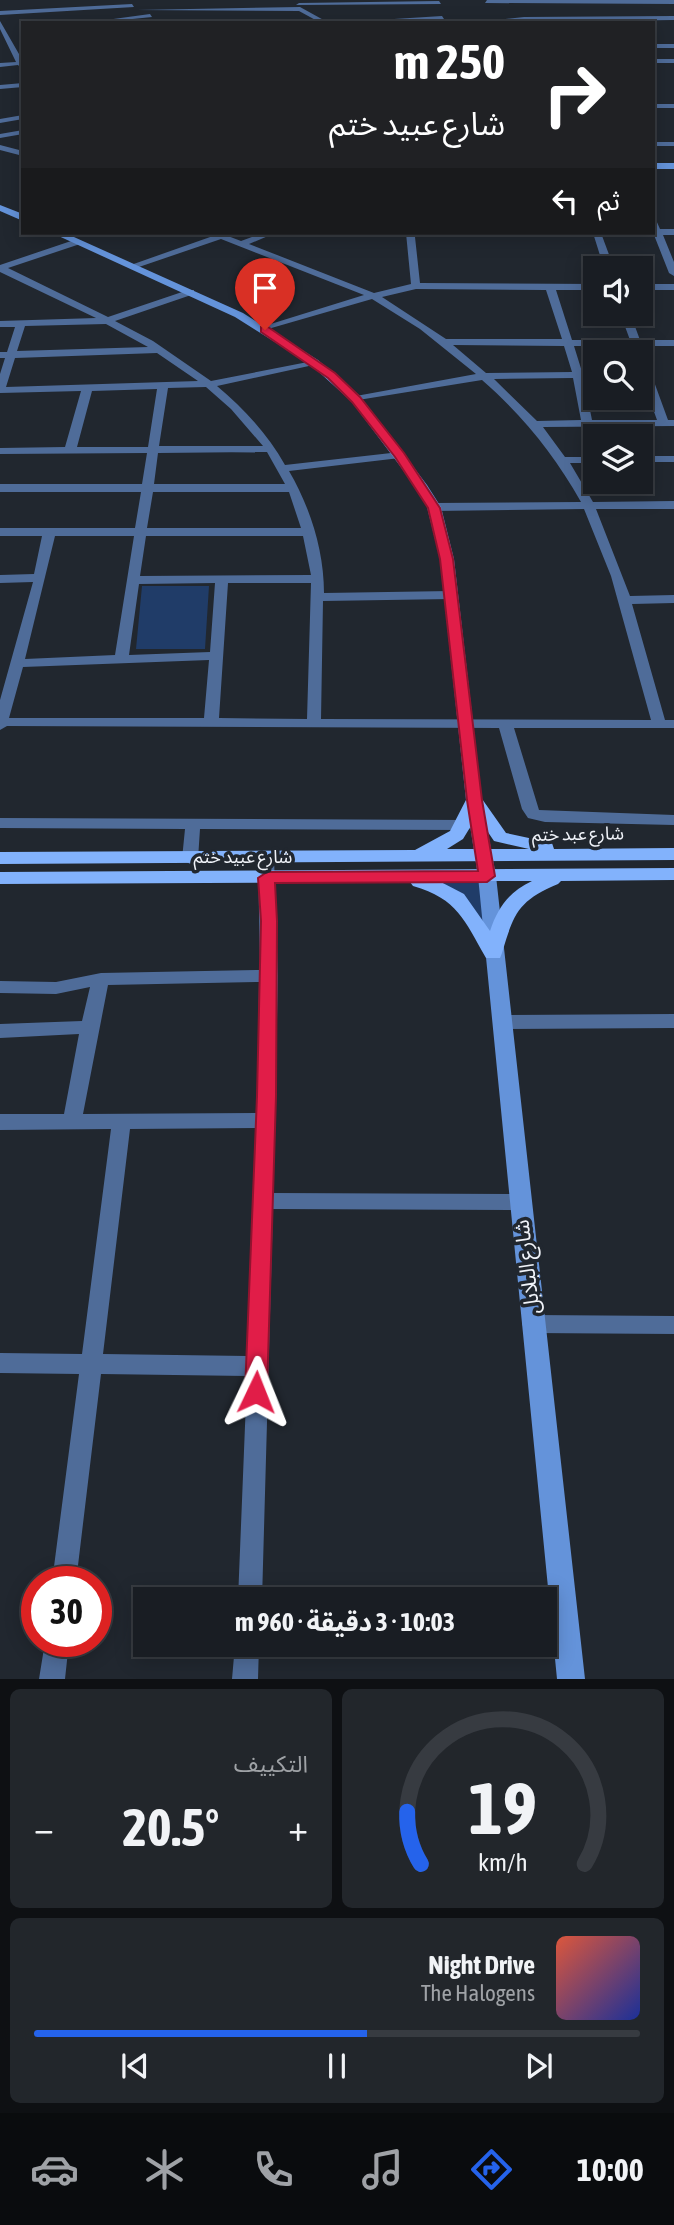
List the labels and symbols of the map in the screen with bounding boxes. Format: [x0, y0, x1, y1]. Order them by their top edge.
pin [235, 258, 295, 330]
street label: شارع عبد ختم [532, 822, 624, 849]
street label: شارع عبيد ختم [194, 846, 292, 871]
street label: شارع البلابل [508, 1218, 548, 1316]
position arrow [219, 1355, 293, 1429]
speed limit sign: 30 [21, 1566, 112, 1657]

